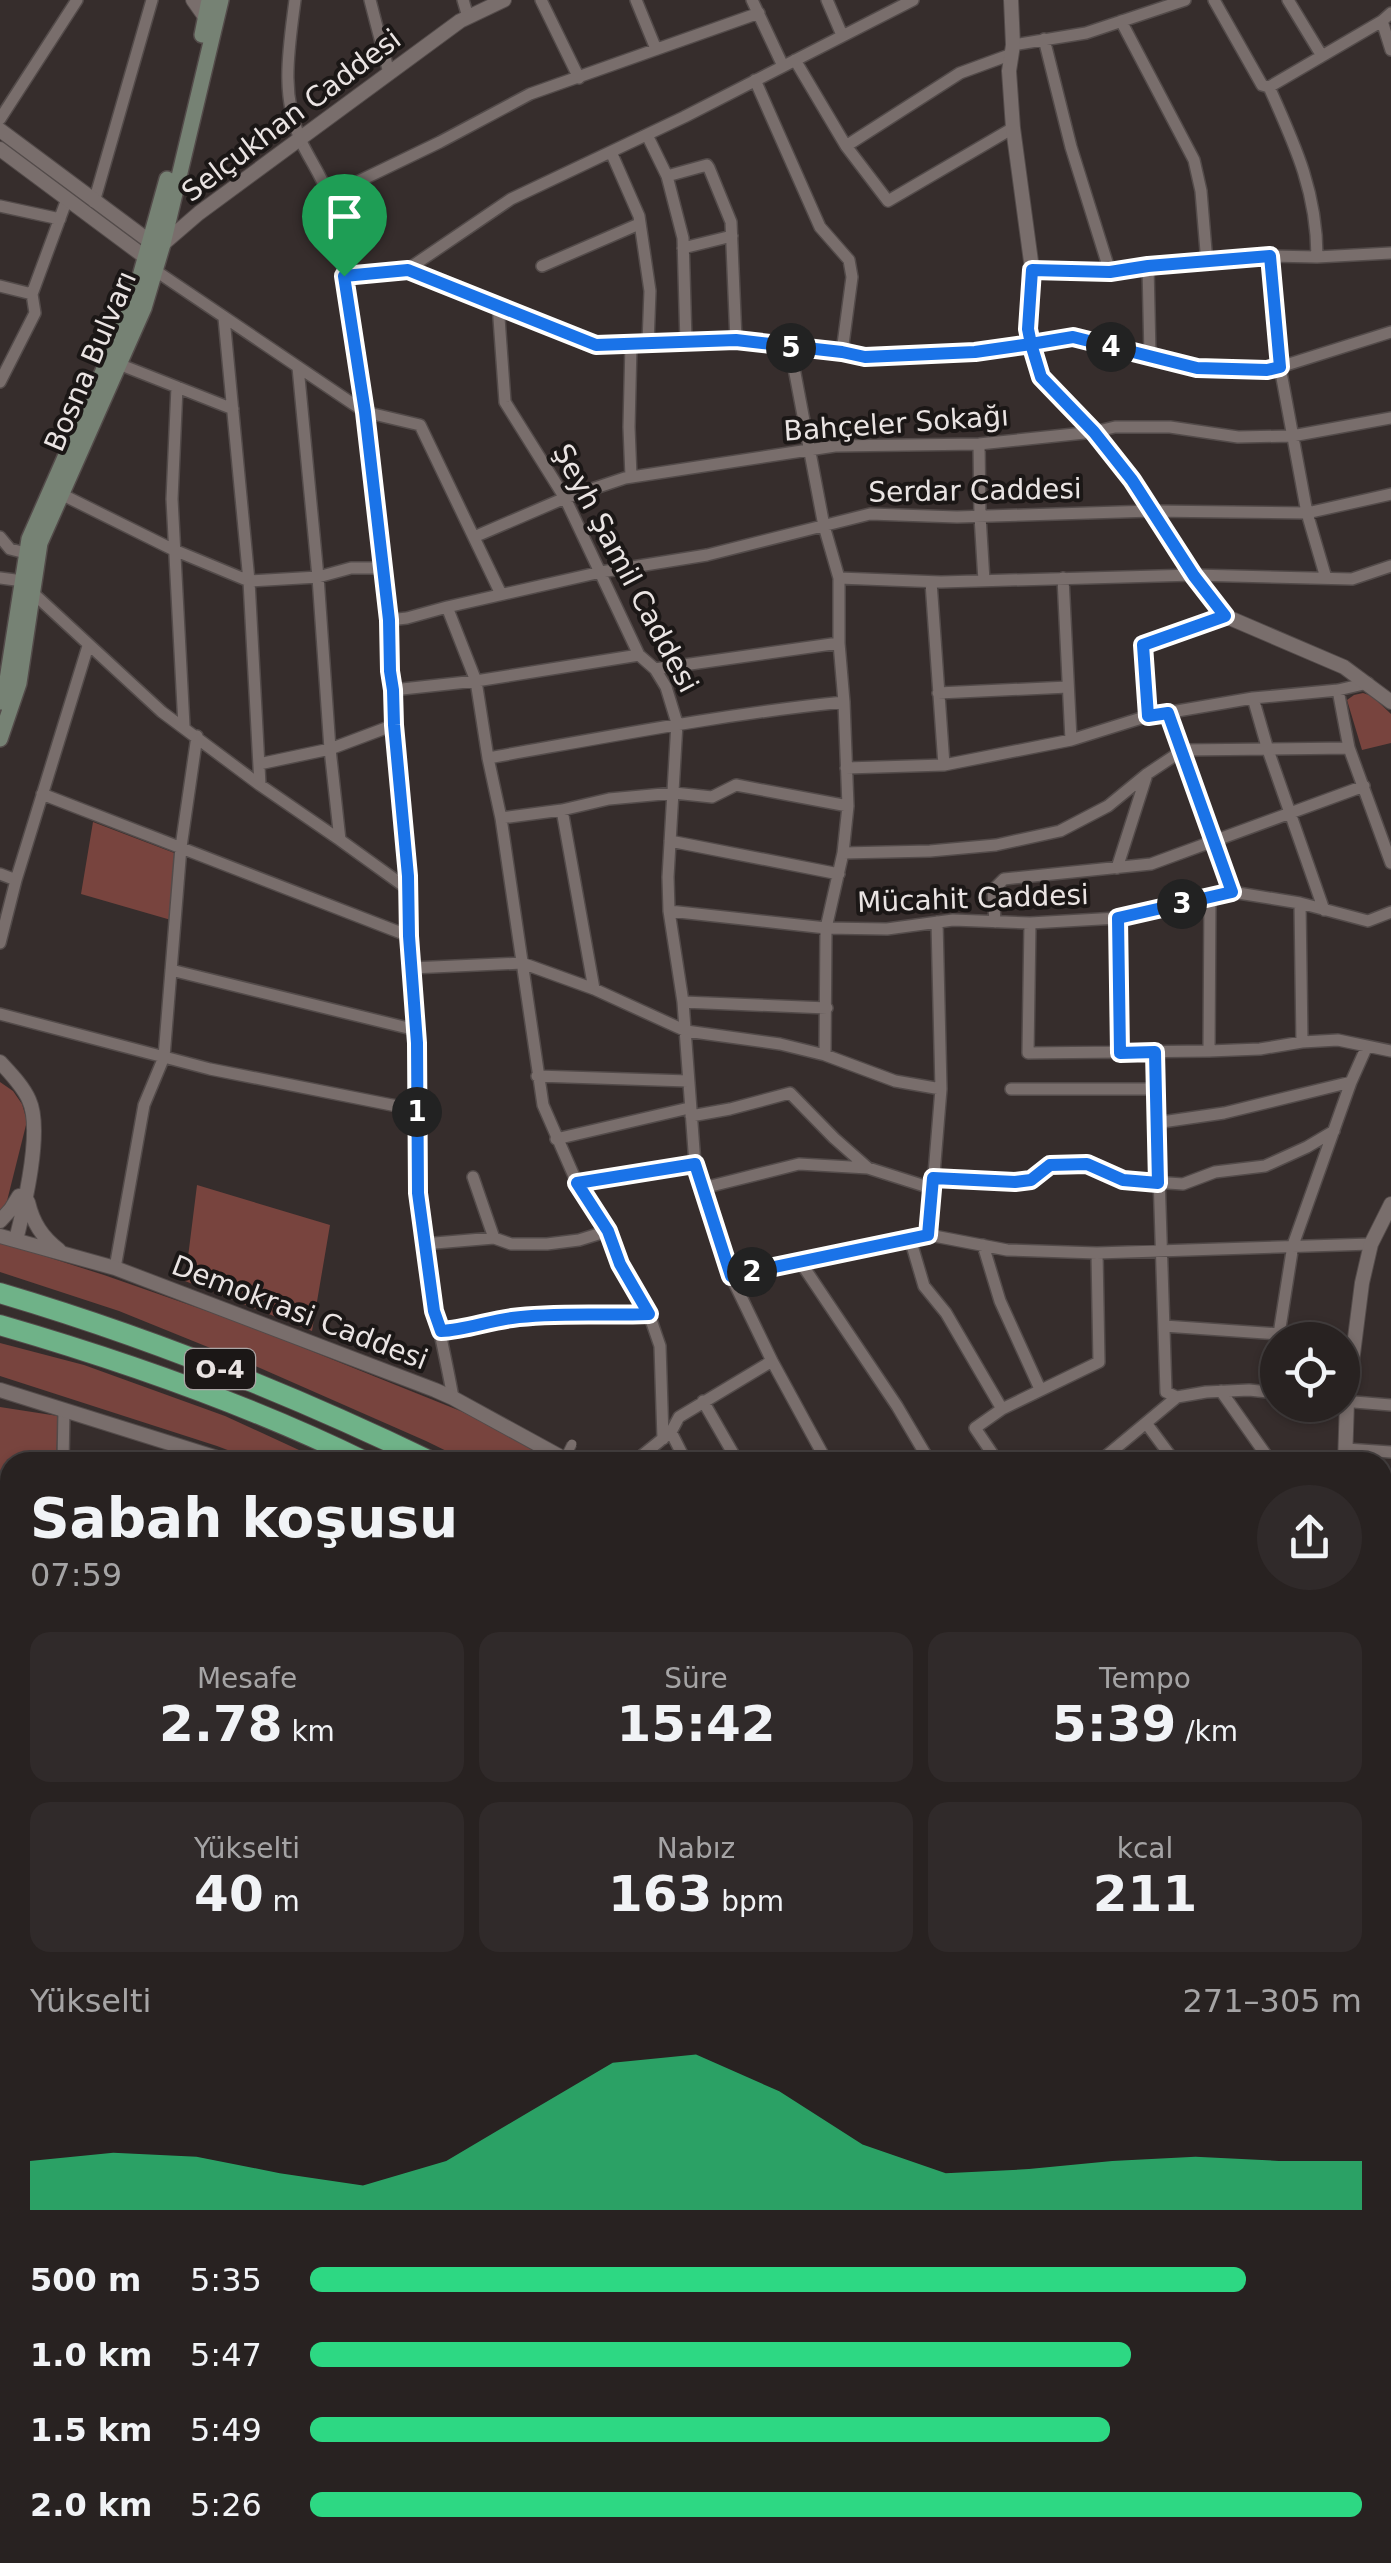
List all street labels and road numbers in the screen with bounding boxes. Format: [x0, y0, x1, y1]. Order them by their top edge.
street label: Selçukhan Caddesi [175, 22, 407, 208]
street label: Bosna Bulvarı [38, 266, 143, 456]
street label: Bahçeler Sokağı [782, 399, 1010, 448]
street label: Şeyh Şamil Caddesi [546, 438, 705, 698]
street label: Serdar Caddesi [868, 472, 1082, 509]
street label: Mücahit Caddesi [857, 878, 1089, 919]
street label: Demokrasi Caddesi [167, 1248, 432, 1376]
road number: O-4 [185, 1349, 255, 1389]

